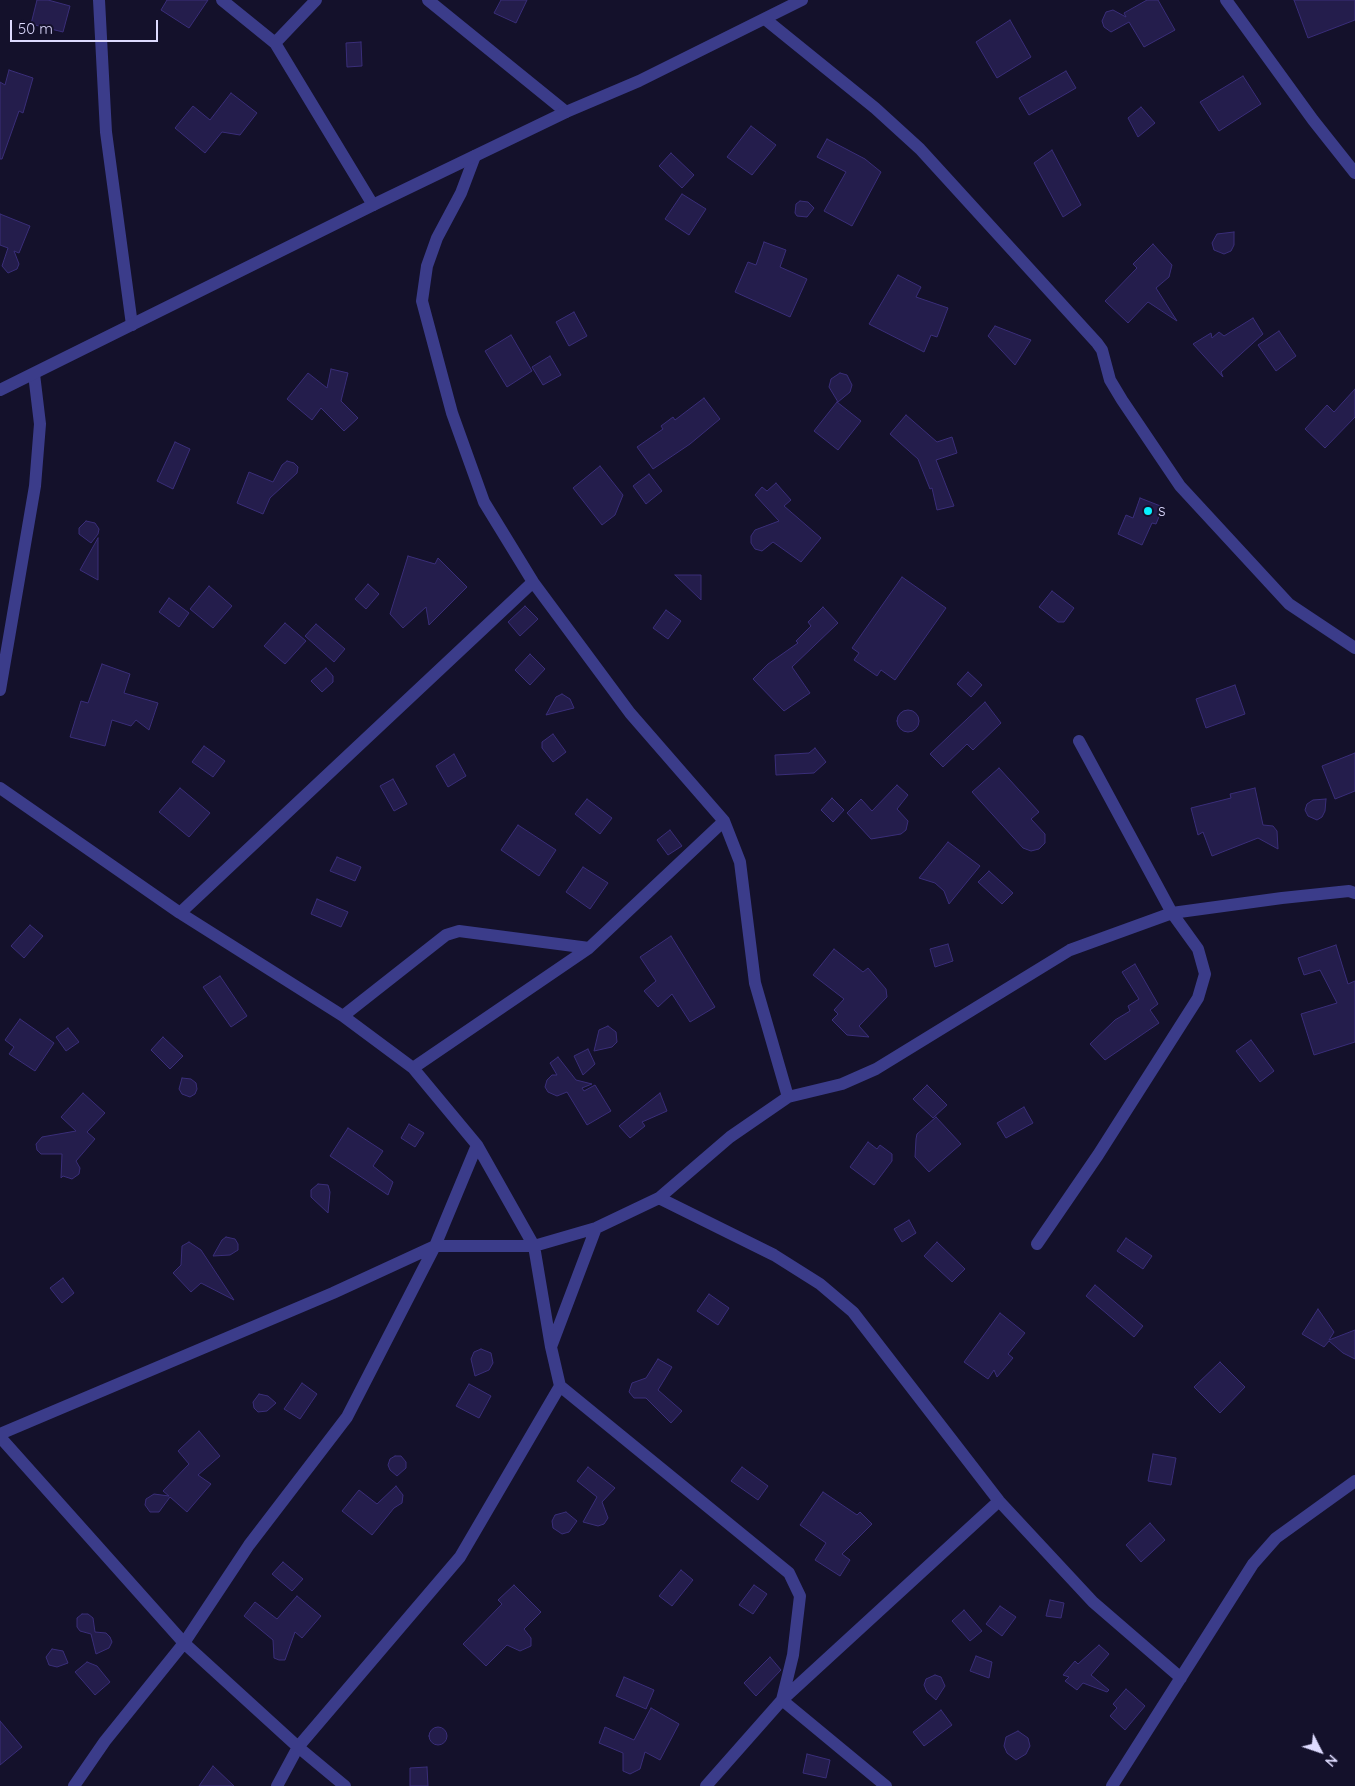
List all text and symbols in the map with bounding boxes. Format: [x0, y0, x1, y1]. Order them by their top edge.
scale bar [12, 10, 160, 42]
text: 50 m [18, 19, 53, 38]
place label: s [1158, 501, 1166, 521]
marker: s [1142, 505, 1154, 517]
north arrow [1295, 1726, 1345, 1776]
text: N [1321, 1751, 1341, 1771]

